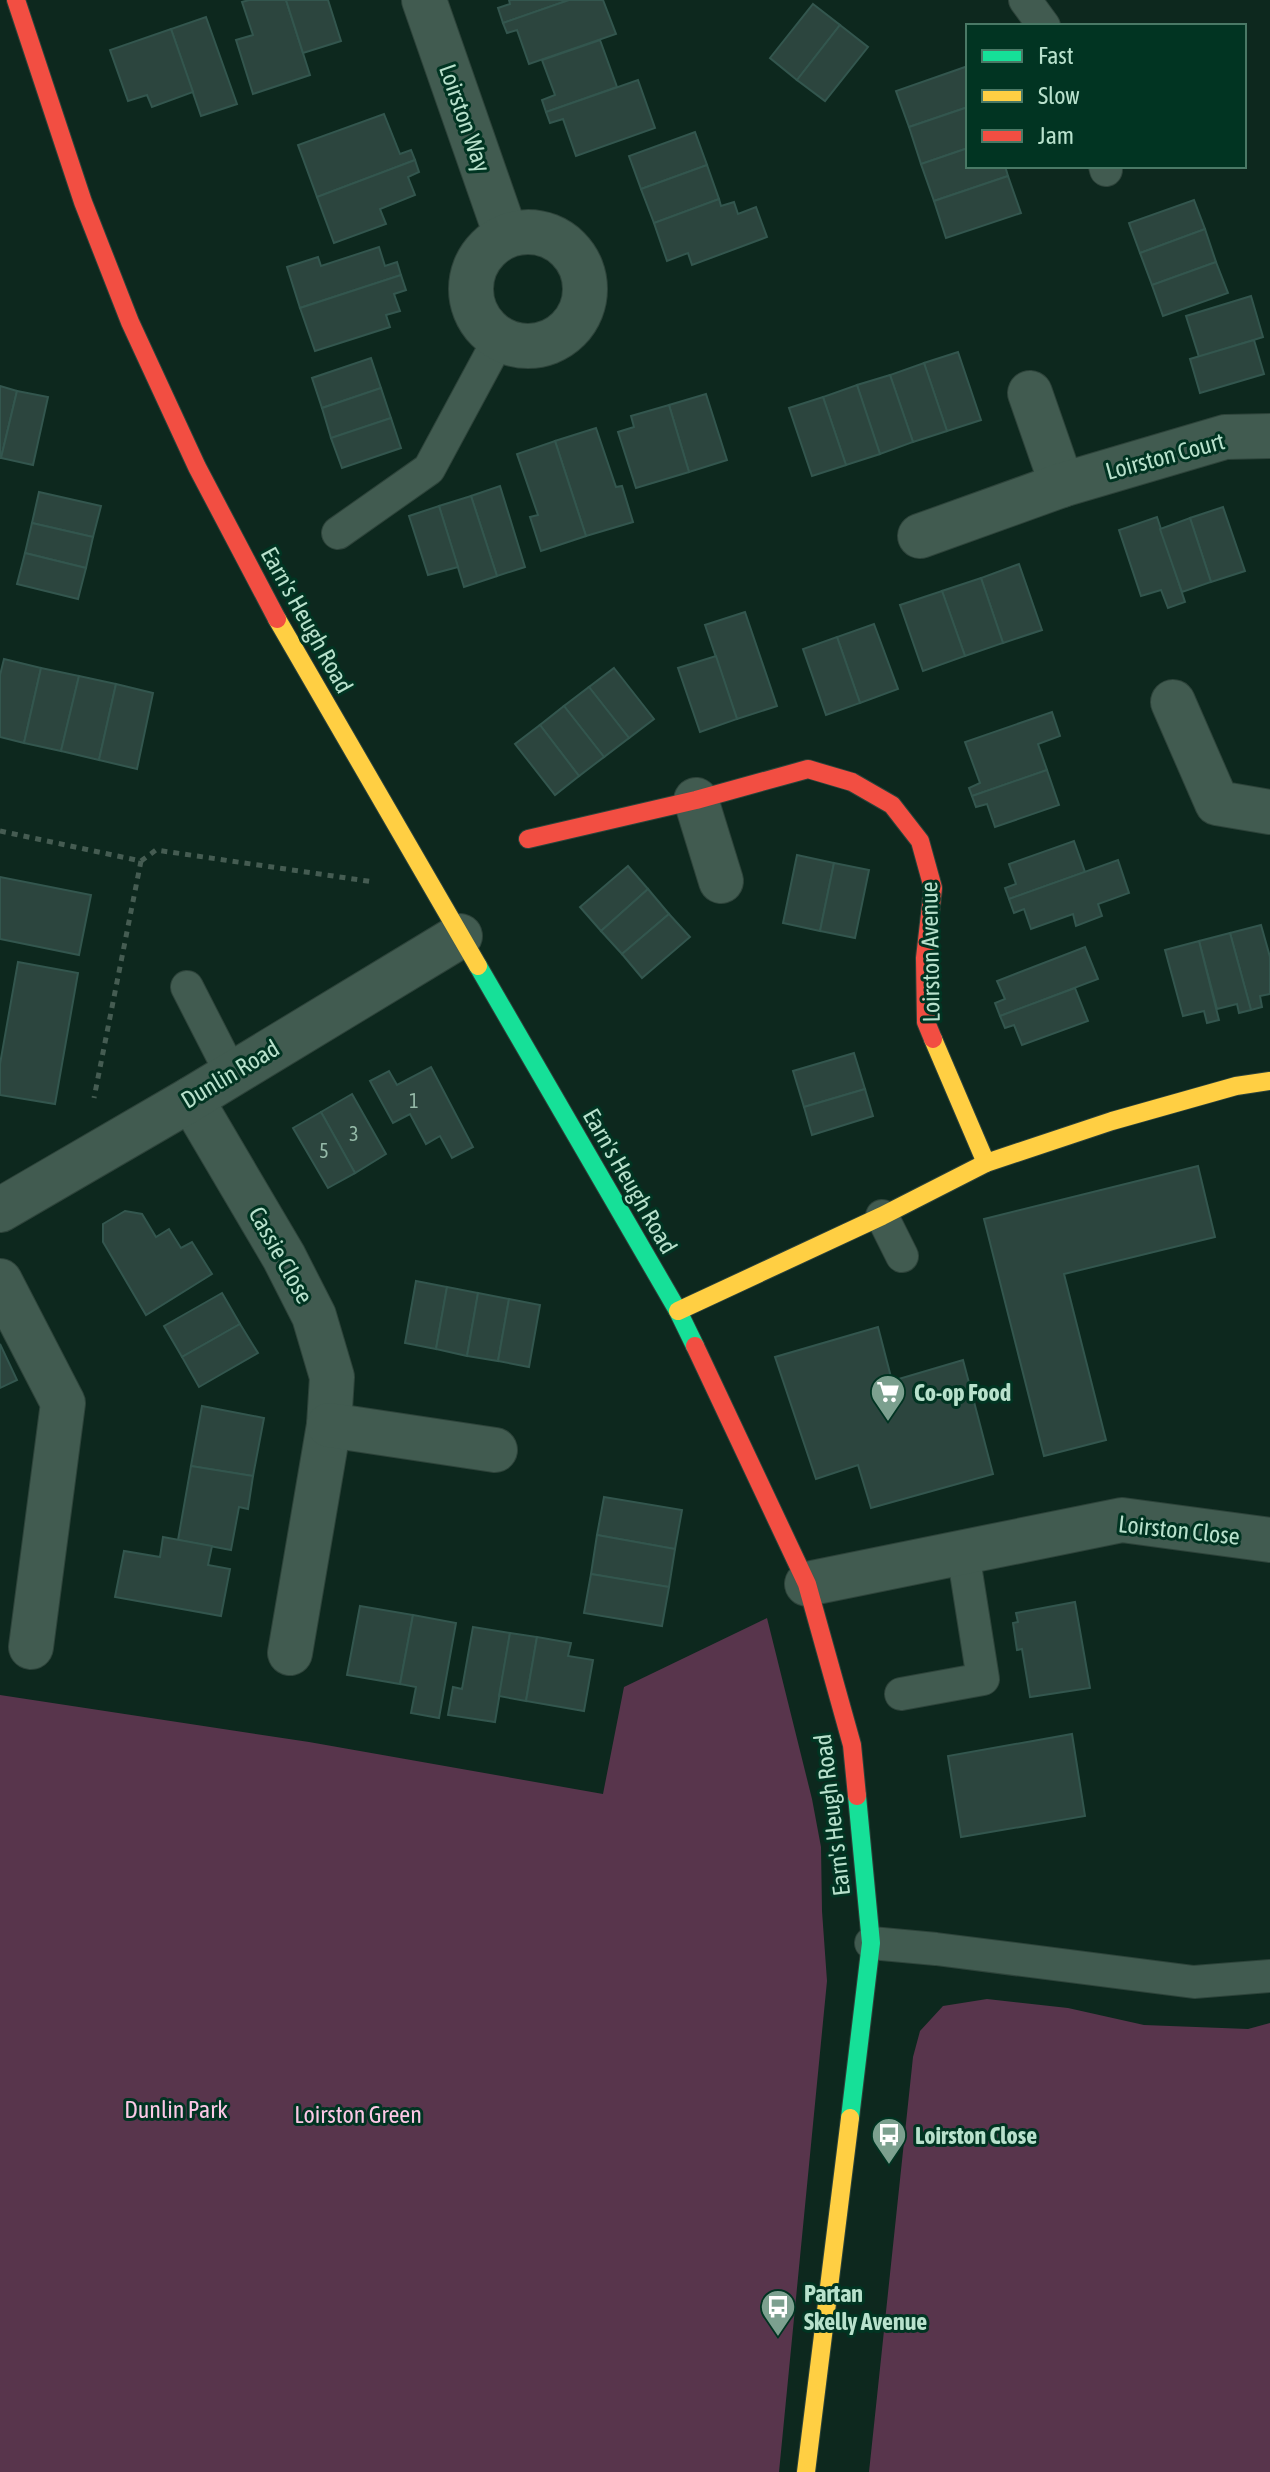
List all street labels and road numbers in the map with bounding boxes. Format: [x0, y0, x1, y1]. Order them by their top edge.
street label: Loirston Way [434, 61, 496, 176]
street label: Loirston Court [1103, 427, 1227, 485]
street label: Earn's Heugh Road [256, 542, 358, 698]
street label: Loirston Avenue [915, 881, 945, 1023]
street label: Dunlin Road [176, 1034, 284, 1114]
street label: Earn's Heugh Road [578, 1104, 682, 1258]
street label: Cassie Close [243, 1202, 319, 1308]
street label: Loirston Close [1117, 1510, 1241, 1550]
street label: Earn's Heugh Road [809, 1733, 855, 1897]

